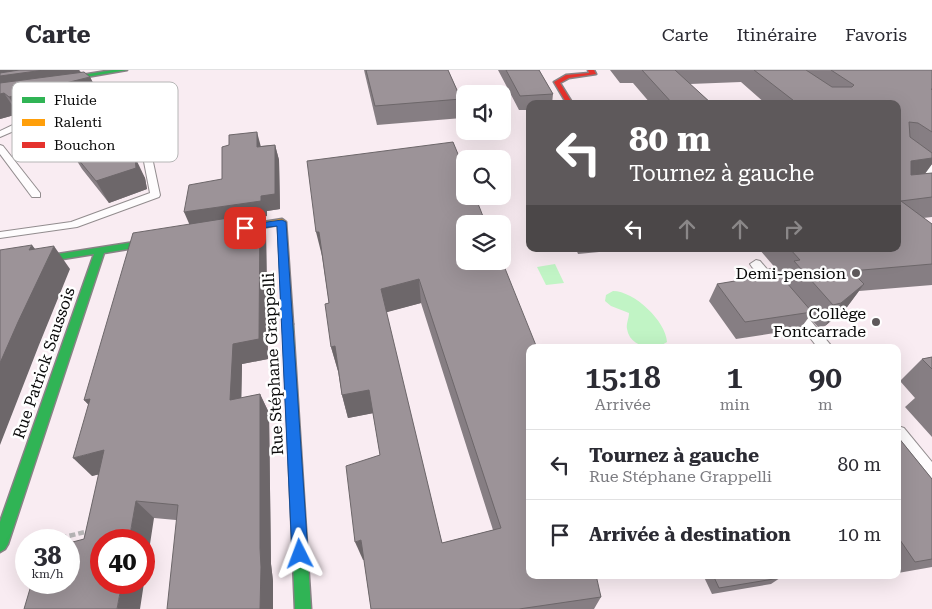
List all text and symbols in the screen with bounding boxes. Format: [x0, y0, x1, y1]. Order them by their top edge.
text: Carte [25, 21, 91, 49]
text: Carte [662, 24, 708, 45]
text: Itinéraire [736, 24, 817, 45]
text: Favoris [845, 24, 907, 45]
legend [12, 82, 178, 162]
map controls [456, 85, 511, 270]
button: sound [456, 85, 511, 140]
text: Fluide [54, 92, 97, 108]
text: Ralenti [54, 114, 102, 130]
text: 80 m [629, 119, 711, 160]
icon: left [546, 120, 611, 185]
text: Bouchon [54, 137, 115, 153]
button: search [456, 150, 511, 205]
text: Tournez à gauche [629, 161, 814, 186]
pin [224, 207, 266, 249]
icon: arrive [231, 214, 259, 242]
button: layers [456, 215, 511, 270]
icon: left [620, 215, 648, 243]
icon: ahead [673, 215, 701, 243]
icon: ahead [726, 215, 754, 243]
icon: right [779, 215, 807, 243]
place label: Demi-pension [736, 264, 846, 283]
marker: Demi-pension [850, 267, 862, 279]
street label: Rue Stéphane Grappelli [259, 272, 287, 456]
street label: Rue Patrick Saussois [9, 284, 79, 441]
place label: Collège Fontcarrade [773, 304, 866, 341]
marker: Collège Fontcarrade [870, 316, 882, 328]
text: 15:18 [585, 360, 661, 395]
text: 1 [726, 360, 743, 395]
text: 90 [809, 360, 842, 395]
text: Arrivée [595, 395, 651, 414]
text: min [720, 395, 750, 414]
text: m [818, 395, 833, 414]
text: Tournez à gauche [589, 444, 759, 467]
icon: left [546, 451, 574, 479]
text: 80 m [838, 453, 881, 476]
text: Rue Stéphane Grappelli [589, 467, 772, 486]
icon: arrive [546, 521, 574, 549]
text: Arrivée à destination [589, 523, 791, 546]
text: 10 m [838, 523, 881, 546]
position arrow [273, 527, 325, 579]
speed limit sign: 40 [90, 529, 155, 594]
text: 38 [33, 541, 62, 570]
text: km/h [31, 567, 64, 581]

